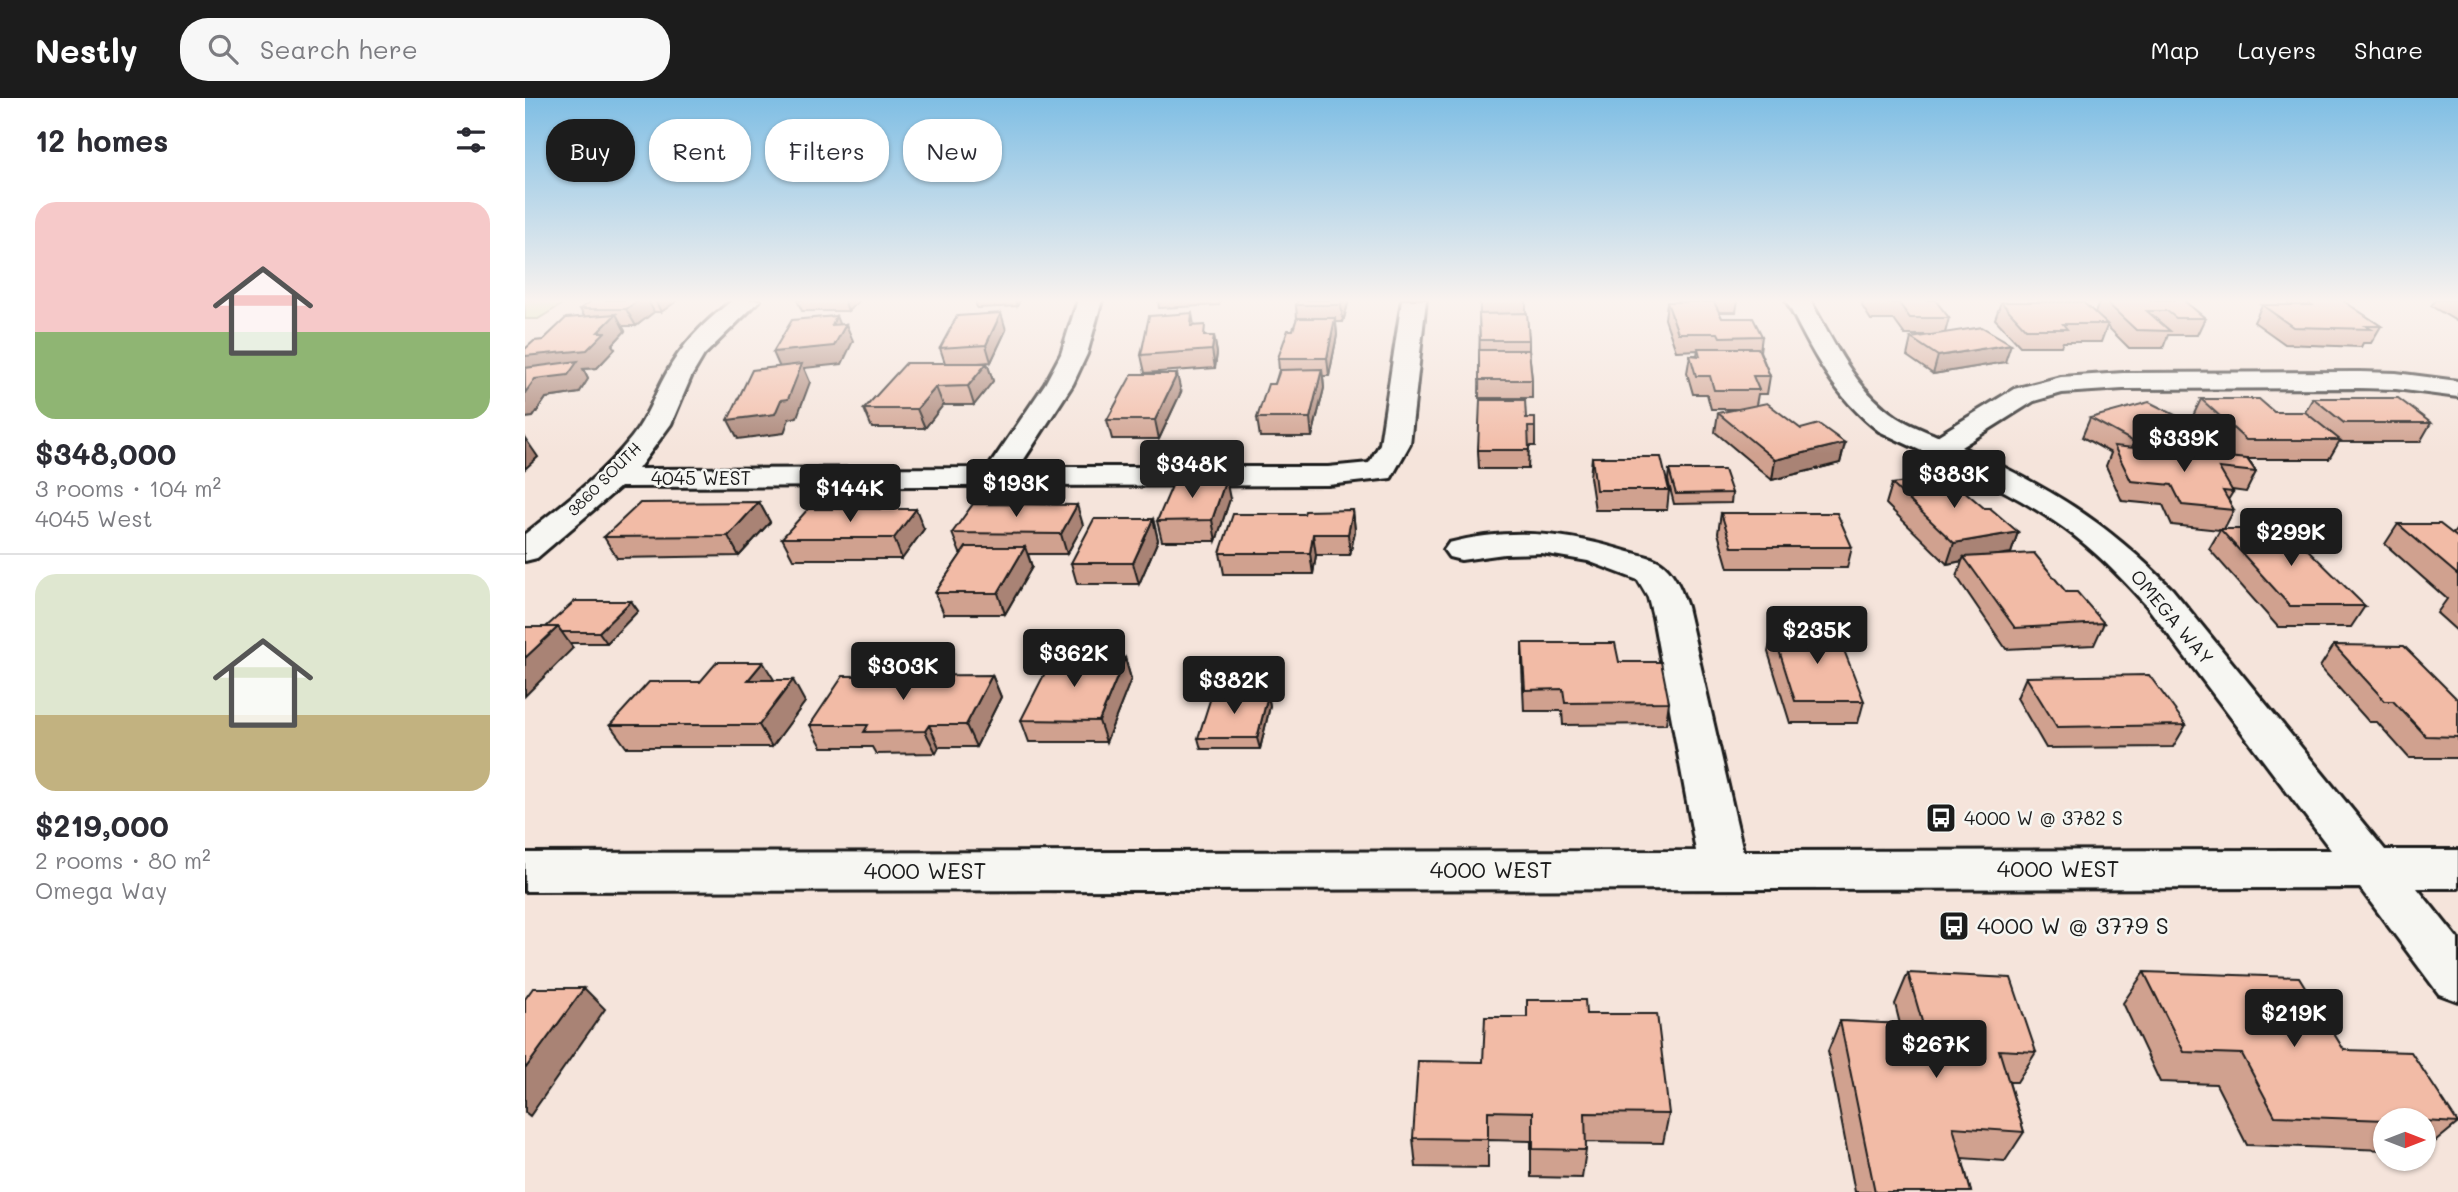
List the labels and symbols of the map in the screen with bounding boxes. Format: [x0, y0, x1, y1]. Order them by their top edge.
pin: $339K [2135, 414, 2233, 474]
street label: 3860 SOUTH [562, 437, 645, 520]
pin: $348K [1143, 440, 1241, 500]
pin: $383K [1905, 450, 2003, 510]
pin: $193K [967, 460, 1065, 519]
pin: $144K [801, 464, 899, 524]
street label: 4045 WEST [651, 465, 751, 490]
pin: $299K [2242, 508, 2340, 568]
street label: OMEGA WAY [2125, 564, 2219, 669]
pin: $235K [1768, 606, 1866, 666]
pin: $362K [1025, 630, 1123, 689]
pin: $303K [854, 642, 952, 702]
pin: $382K [1185, 656, 1283, 716]
bus stop icon: 4000 W @ 3782 S [1924, 801, 1958, 835]
place label: 4000 W @ 3782 S [1964, 805, 2123, 830]
street label: 4000 WEST [1997, 853, 2119, 883]
street label: 4000 WEST [1430, 854, 1552, 884]
street label: 4000 WEST [864, 855, 986, 885]
bus stop icon: 4000 W @ 3779 S [1937, 909, 1971, 943]
place label: 4000 W @ 3779 S [1977, 910, 2169, 940]
pin: $219K [2245, 990, 2343, 1049]
pin: $267K [1887, 1020, 1985, 1080]
north arrow [2373, 1108, 2436, 1171]

